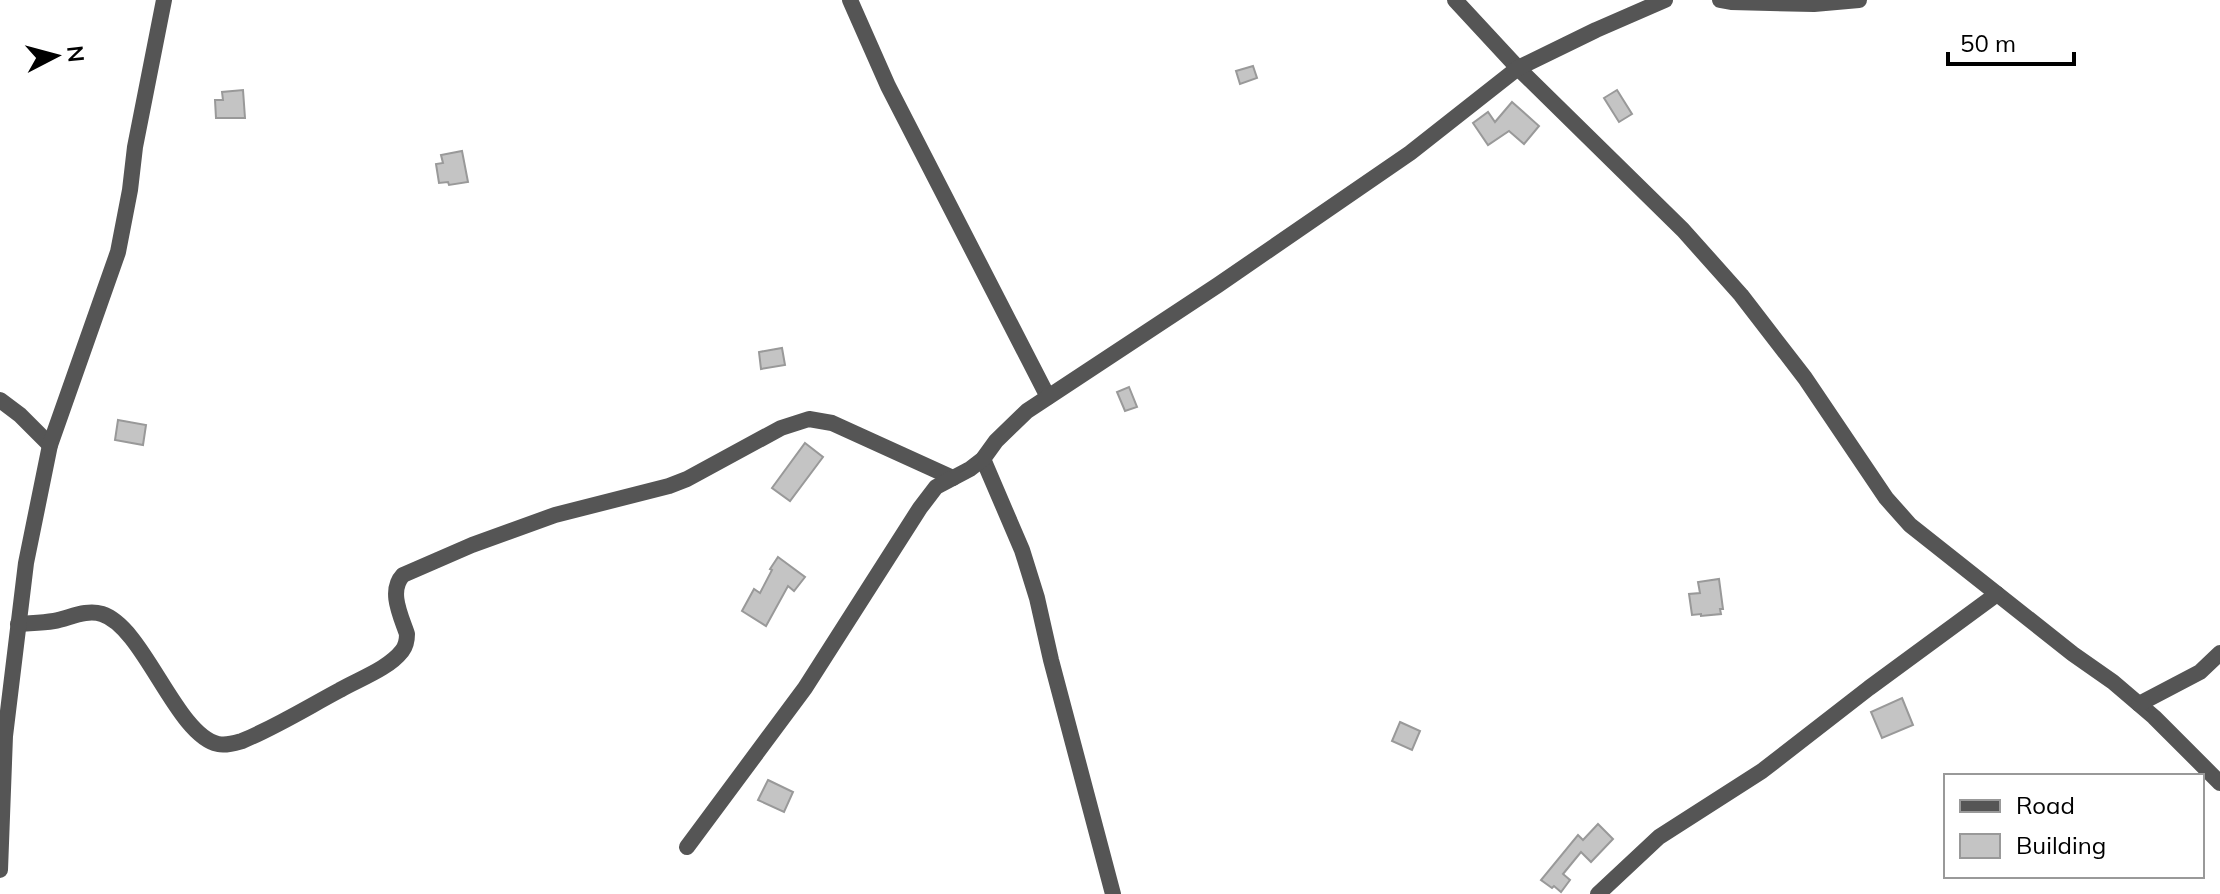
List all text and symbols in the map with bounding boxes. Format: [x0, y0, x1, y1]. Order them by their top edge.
north arrow [16, 16, 96, 96]
scale bar [1948, 16, 2074, 66]
text: 50 m [1960, 28, 2016, 58]
text: N [61, 44, 91, 64]
legend [1944, 774, 2204, 878]
text: Road [2016, 790, 2075, 820]
text: Building [2016, 830, 2106, 860]

